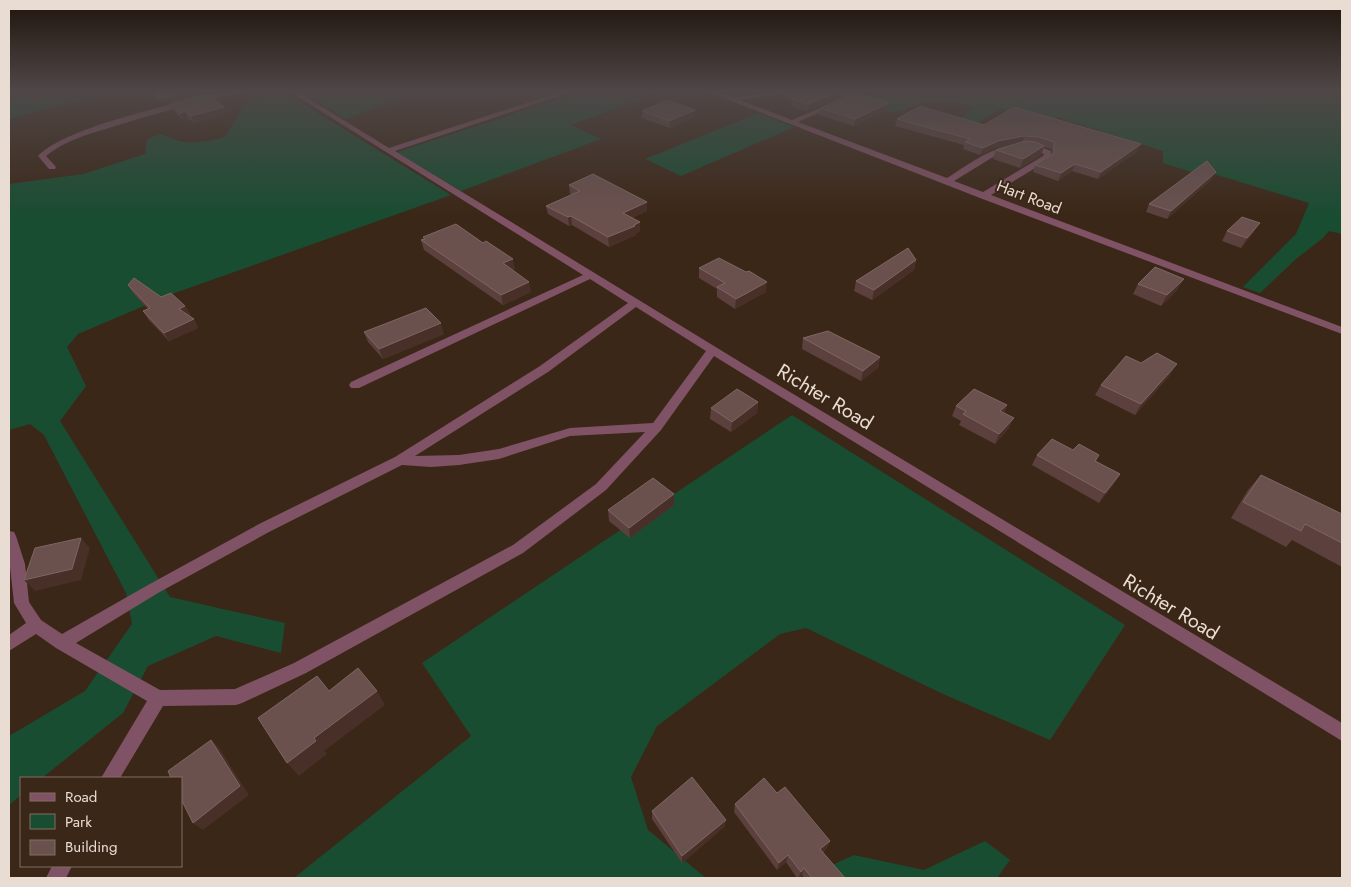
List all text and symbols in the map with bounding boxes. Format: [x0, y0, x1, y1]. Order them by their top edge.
street label: Hart Road [993, 174, 1065, 220]
street label: Richter Road [771, 357, 879, 437]
street label: Richter Road [1117, 567, 1225, 647]
legend [20, 777, 182, 867]
text: Road [65, 786, 97, 808]
text: Park [65, 811, 92, 833]
text: Building [65, 836, 117, 858]

